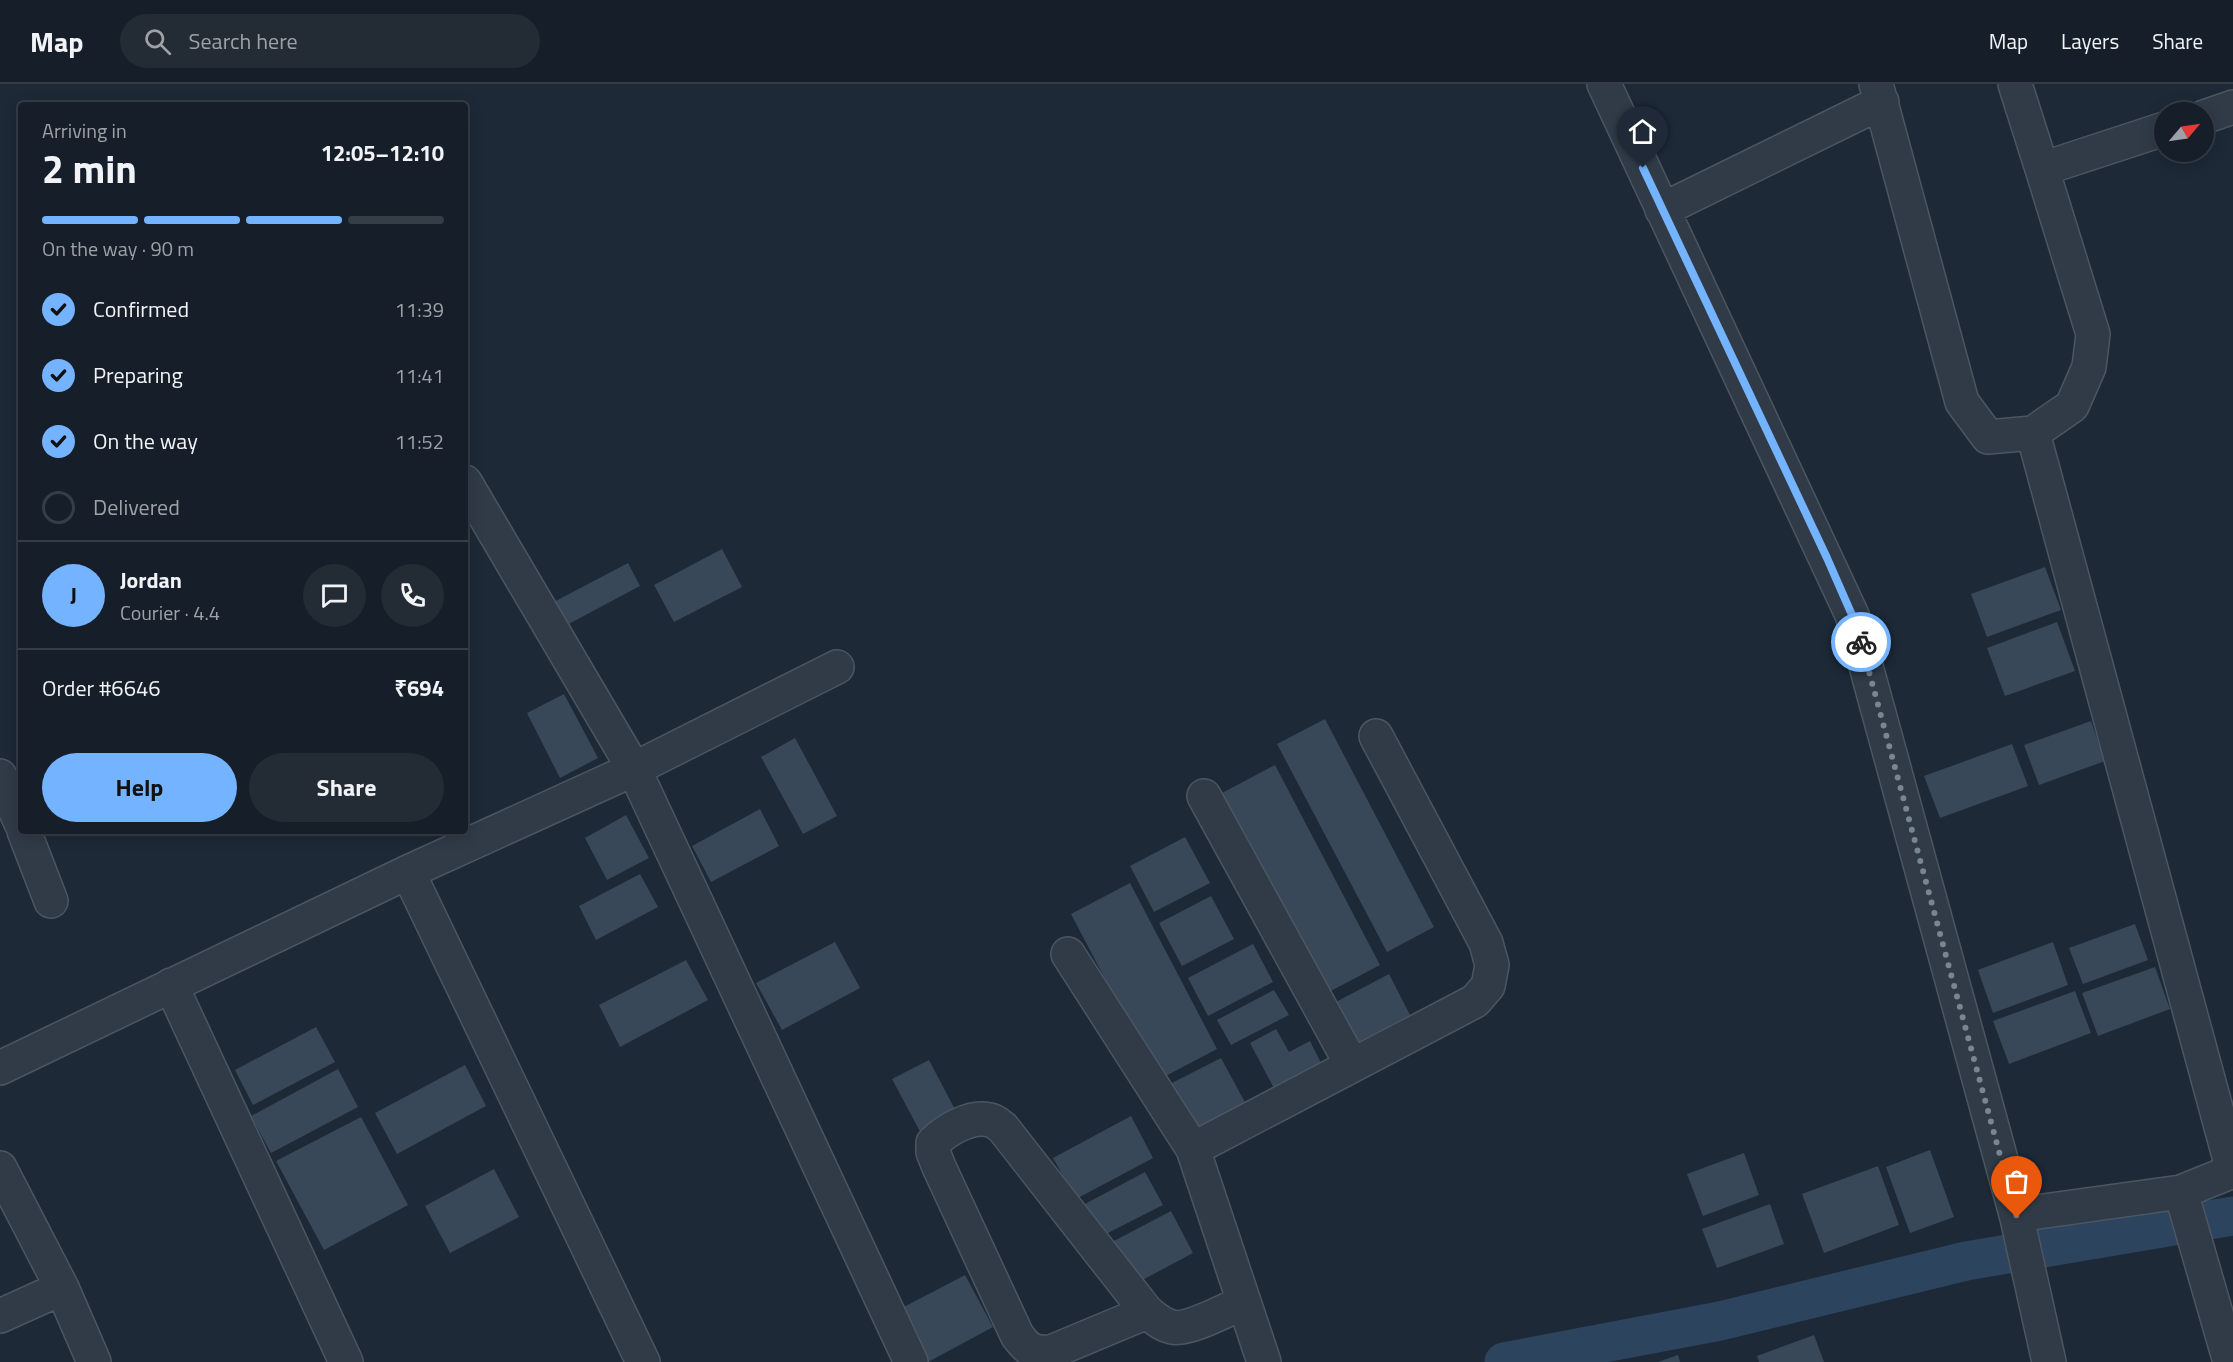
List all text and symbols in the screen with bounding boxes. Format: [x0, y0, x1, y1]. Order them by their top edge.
search box [120, 14, 540, 68]
text: Map [30, 20, 84, 63]
text: Search here [189, 24, 298, 58]
icon: search [141, 25, 174, 58]
text: Map [1989, 25, 2028, 57]
text: Layers [2061, 25, 2119, 57]
text: Share [2152, 25, 2203, 57]
north arrow [2154, 102, 2214, 162]
map controls [2154, 102, 2214, 162]
pin [1617, 106, 1668, 168]
text: Arriving in [42, 115, 127, 146]
icon: home [1626, 115, 1659, 148]
text: 12:05–12:10 [321, 136, 444, 170]
text: 2 min [42, 139, 137, 198]
text: On the way · 90 m [42, 233, 194, 264]
text: Confirmed [93, 292, 189, 326]
icon: check [42, 293, 75, 326]
text: 11:39 [395, 294, 444, 325]
text: Preparing [93, 358, 183, 392]
icon: check [42, 359, 75, 392]
text: 11:41 [395, 360, 444, 391]
text: On the way [93, 424, 198, 458]
icon: check [42, 425, 75, 458]
text: 11:52 [395, 426, 444, 457]
text: Delivered [93, 490, 180, 524]
text: Jordan [120, 563, 182, 597]
button: chat [303, 564, 366, 627]
button: phone [381, 564, 444, 627]
text: J [70, 578, 77, 612]
text: Courier · 4.4 [120, 597, 220, 628]
courier [1831, 612, 1891, 672]
icon: bike [1845, 626, 1878, 659]
text: Order #6646 [42, 671, 161, 705]
text: ₹694 [394, 671, 444, 705]
button: Help [42, 753, 237, 822]
button: Share [249, 753, 444, 822]
pin [1991, 1156, 2042, 1218]
icon: bag [2000, 1165, 2033, 1198]

